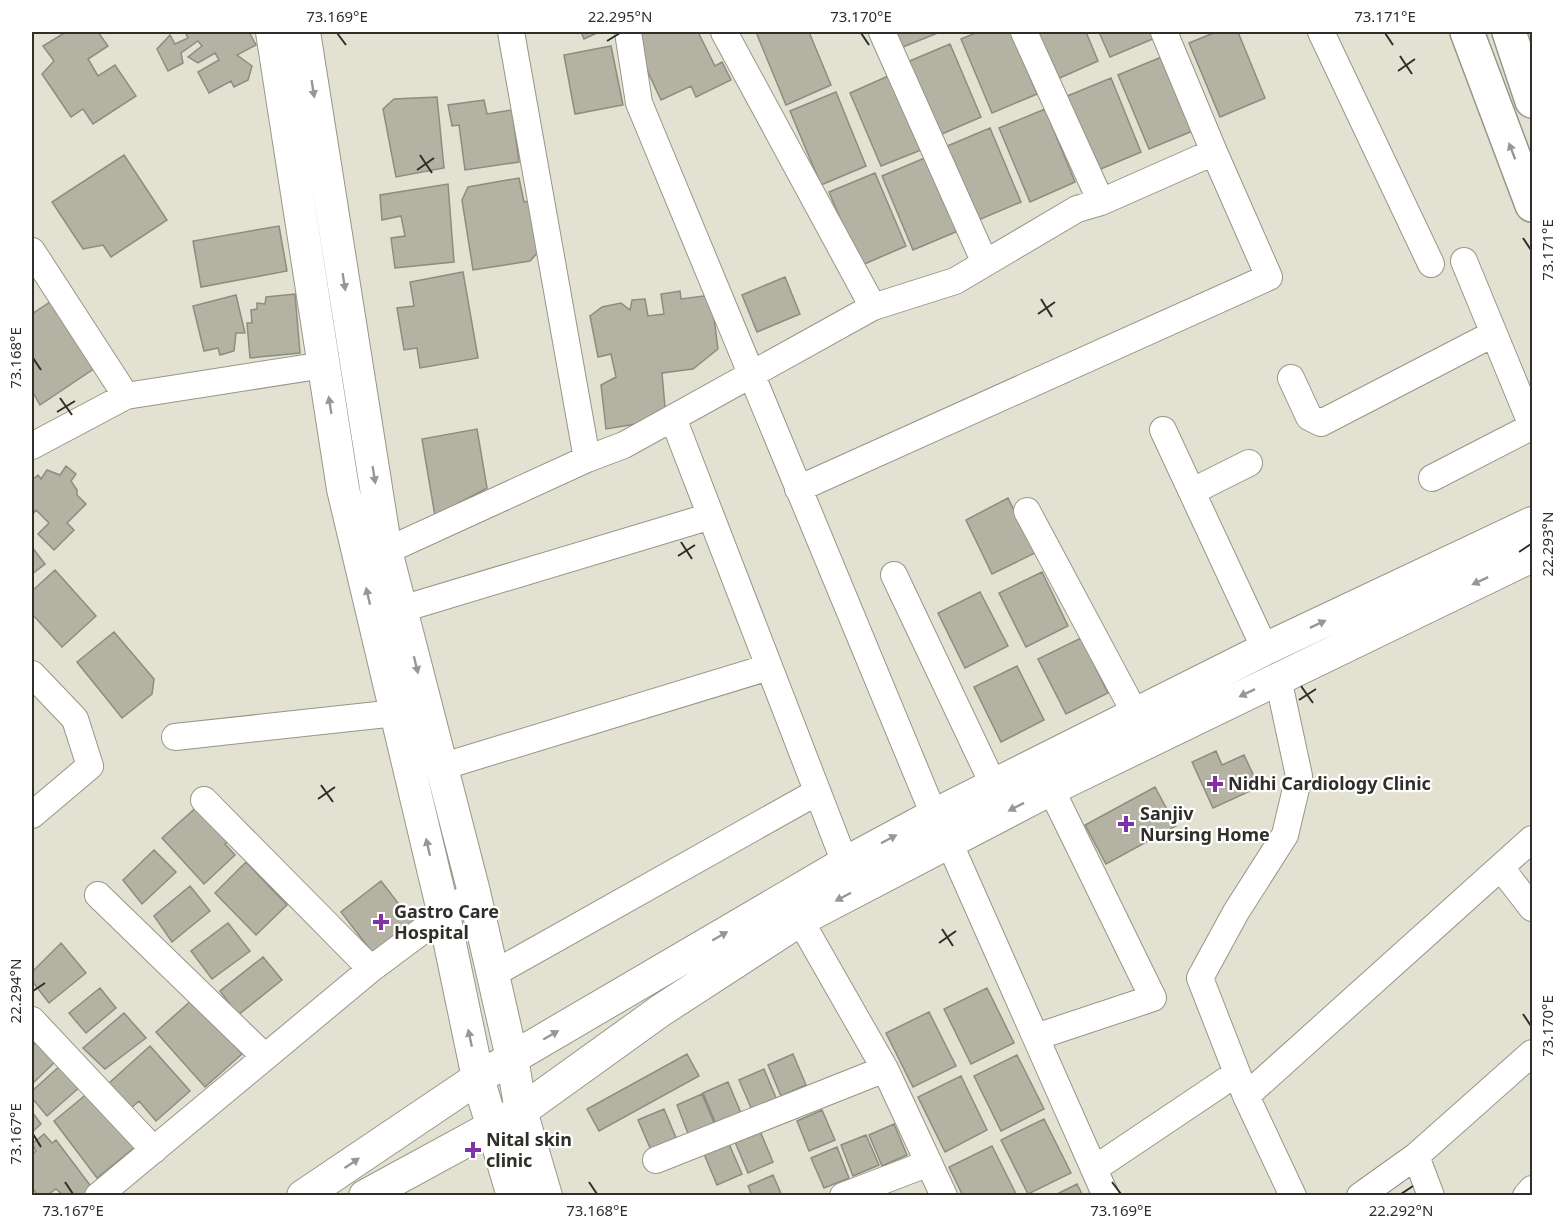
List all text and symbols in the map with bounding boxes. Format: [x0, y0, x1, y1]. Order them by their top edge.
text: 73.169°E [306, 6, 368, 26]
text: 22.295°N [588, 6, 652, 26]
text: 73.170°E [830, 6, 892, 26]
text: 73.171°E [1354, 6, 1416, 26]
one-way arrow [309, 80, 318, 99]
one-way arrow [1507, 141, 1517, 159]
text: 73.171°E [1537, 219, 1557, 281]
one-way arrow [339, 273, 348, 292]
text: 73.168°E [5, 327, 25, 389]
one-way arrow [325, 396, 334, 415]
one-way arrow [370, 465, 379, 484]
text: 22.293°N [1537, 512, 1557, 576]
one-way arrow [1471, 577, 1488, 586]
one-way arrow [362, 587, 372, 606]
one-way arrow [1309, 620, 1326, 629]
one-way arrow [411, 656, 421, 674]
one-way arrow [1238, 688, 1255, 698]
place label: Nidhi Cardiology Clinic [1228, 771, 1431, 795]
marker: Nidhi Cardiology Clinic [1206, 775, 1224, 793]
place label: Sanjiv Nursing Home [1140, 801, 1270, 846]
one-way arrow [1007, 802, 1024, 812]
marker: Sanjiv Nursing Home [1117, 815, 1135, 833]
one-way arrow [880, 834, 897, 844]
one-way arrow [422, 838, 432, 857]
one-way arrow [834, 892, 851, 902]
place label: Gastro Care Hospital [394, 899, 499, 944]
marker: Gastro Care Hospital [372, 913, 390, 931]
one-way arrow [711, 932, 728, 942]
text: 22.294°N [5, 959, 25, 1023]
text: 73.170°E [1537, 995, 1557, 1057]
one-way arrow [465, 1028, 474, 1047]
one-way arrow [543, 1029, 559, 1040]
text: 73.167°E [5, 1103, 25, 1165]
place label: Nital skin clinic [486, 1127, 572, 1172]
marker: Nital skin clinic [464, 1141, 482, 1159]
one-way arrow [343, 1157, 360, 1168]
text: 73.167°E [42, 1200, 104, 1220]
text: 73.168°E [566, 1200, 628, 1220]
text: 73.169°E [1090, 1200, 1152, 1220]
text: 22.292°N [1369, 1200, 1433, 1220]

